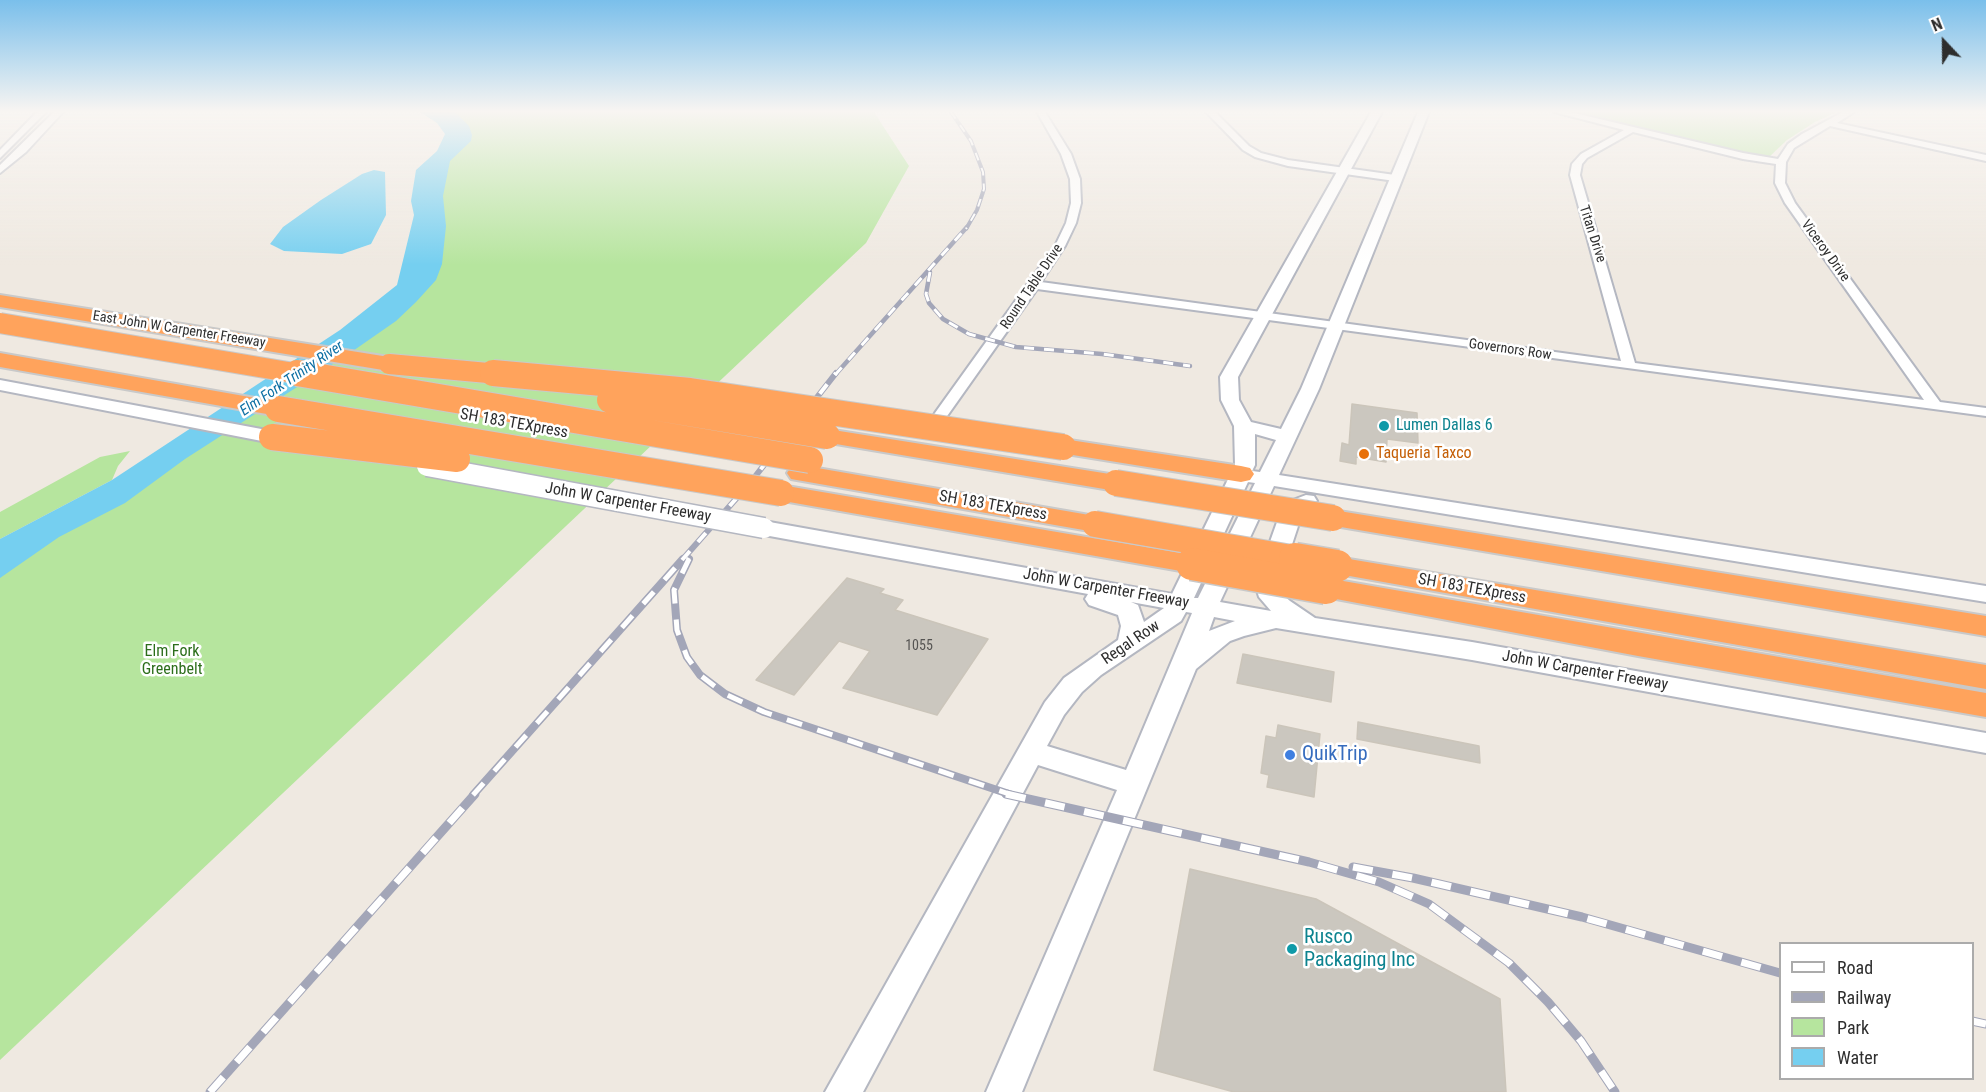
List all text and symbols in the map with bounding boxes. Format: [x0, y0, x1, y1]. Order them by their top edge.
north arrow [1914, 12, 1974, 72]
text: N [1929, 14, 1945, 35]
street label: Titan Drive [1575, 203, 1609, 265]
street label: Viceroy Drive [1797, 217, 1853, 285]
street label: Round Table Drive [997, 241, 1067, 333]
street label: East John W Carpenter Freeway [91, 308, 267, 352]
street label: Governors Row [1468, 336, 1552, 364]
water label: Elm Fork Trinity River [237, 338, 347, 420]
street label: SH 183 TEXpress [459, 405, 569, 443]
place label: Lumen Dallas 6 [1396, 416, 1493, 436]
marker: Lumen Dallas 6 [1377, 419, 1391, 433]
place label: Taqueria Taxco [1376, 444, 1472, 464]
marker: Taqueria Taxco [1357, 447, 1371, 461]
street label: John W Carpenter Freeway [544, 479, 712, 527]
street label: SH 183 TEXpress [938, 487, 1048, 525]
street label: John W Carpenter Freeway [1022, 565, 1190, 613]
street label: SH 183 TEXpress [1417, 570, 1527, 608]
street label: Regal Row [1098, 617, 1164, 669]
house number: 1055 [905, 638, 933, 654]
park label: Elm Fork Greenbelt [142, 642, 202, 680]
street label: John W Carpenter Freeway [1501, 647, 1669, 695]
place label: QuikTrip [1302, 743, 1368, 767]
marker: QuikTrip [1283, 748, 1297, 762]
place label: Rusco Packaging Inc [1304, 926, 1415, 973]
marker: Rusco Packaging Inc [1285, 942, 1299, 956]
legend [1779, 942, 1974, 1080]
text: Road [1837, 957, 1873, 978]
text: Railway [1837, 987, 1891, 1008]
text: Park [1837, 1017, 1869, 1038]
text: Water [1837, 1047, 1878, 1068]

